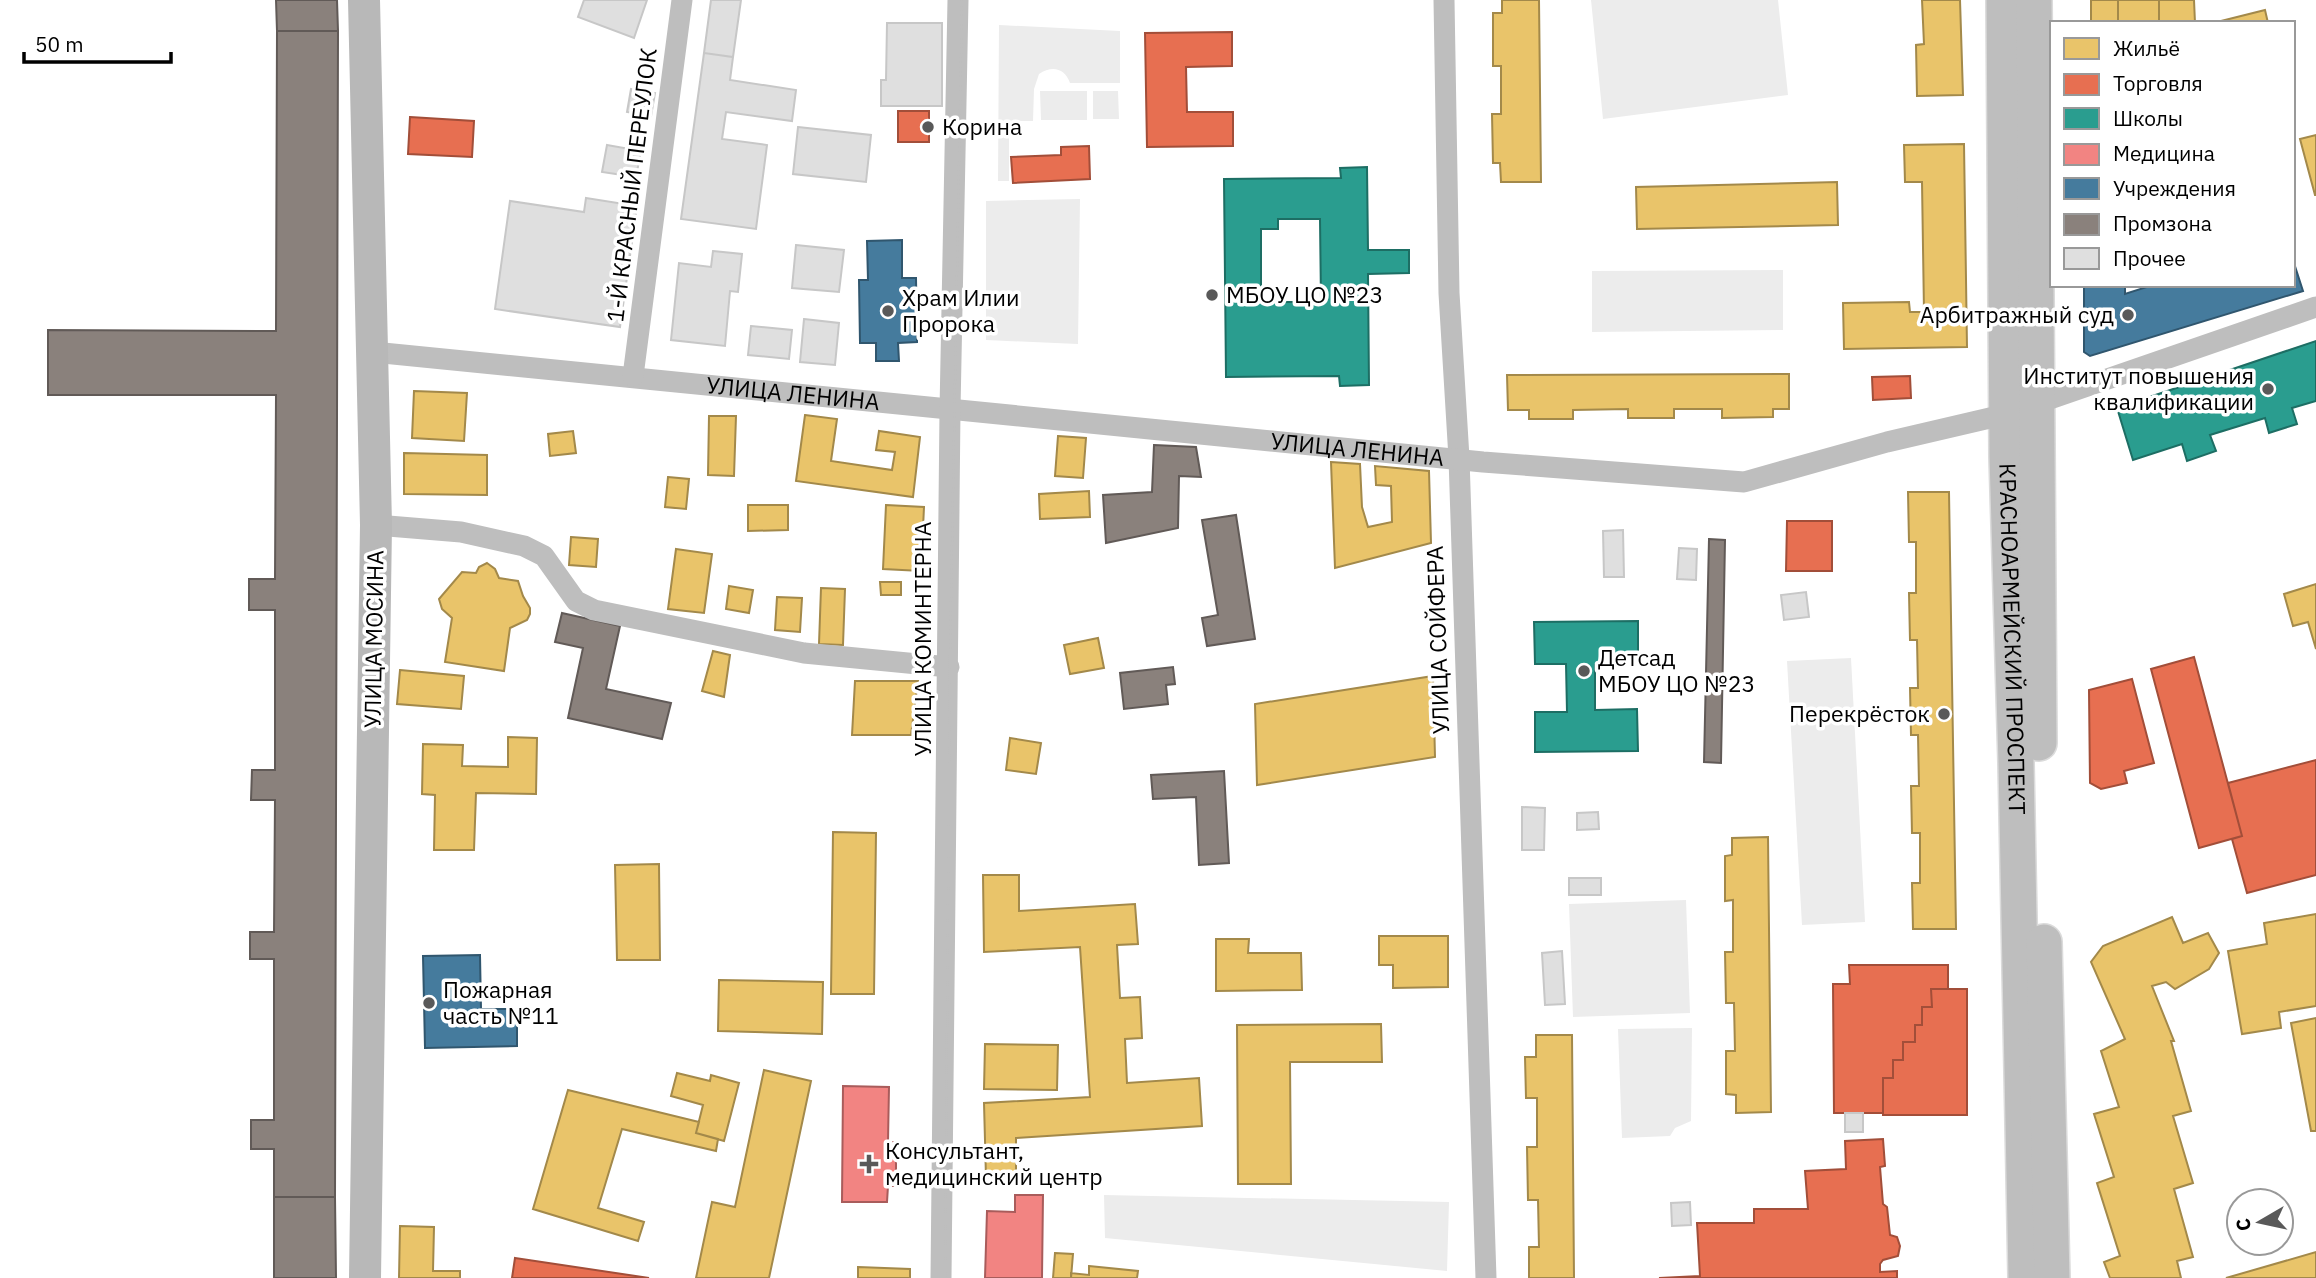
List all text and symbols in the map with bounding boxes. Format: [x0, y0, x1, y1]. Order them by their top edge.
scale bar [24, 21, 172, 65]
legend [2050, 21, 2295, 287]
text: 50 m [35, 30, 84, 58]
text: Жильё [2113, 34, 2180, 62]
street label: 1-Й КРАСНЫЙ ПЕРЕУЛОК [599, 46, 663, 324]
text: Торговля [2113, 69, 2203, 97]
text: Школы [2113, 104, 2183, 132]
place label: Корина [942, 111, 1022, 141]
marker: Корина [920, 119, 936, 135]
text: Медицина [2113, 139, 2215, 167]
text: Учреждения [2113, 174, 2236, 202]
text: Промзона [2113, 209, 2212, 237]
text: Прочее [2113, 244, 2186, 272]
place label: МБОУ ЦО №23 [1226, 279, 1383, 309]
place label: Храм Илии Пророка [902, 282, 1019, 338]
marker: МБОУ ЦО №23 [1204, 287, 1220, 303]
place label: Арбитражный суд [1920, 299, 2114, 329]
marker: Храм Илии Пророка [880, 303, 896, 319]
marker: Арбитражный суд [2120, 307, 2136, 323]
place label: Институт повышения квалификации [2023, 360, 2254, 416]
street label: УЛИЦА ЛЕНИНА [705, 369, 881, 416]
marker: Институт повышения квалификации [2260, 381, 2276, 397]
street label: УЛИЦА ЛЕНИНА [1269, 425, 1446, 472]
street label: КРАСНОАРМЕЙСКИЙ ПРОСПЕКТ [1993, 463, 2033, 815]
street label: УЛИЦА КОМИНТЕРНА [907, 521, 937, 757]
street label: УЛИЦА СОЙФЕРА [1419, 545, 1455, 735]
street label: УЛИЦА МОСИНА [356, 549, 390, 728]
place label: Детсад МБОУ ЦО №23 [1598, 642, 1755, 698]
marker: Детсад МБОУ ЦО №23 [1576, 663, 1592, 679]
place label: Перекрёсток [1789, 698, 1930, 728]
marker: Перекрёсток [1936, 706, 1952, 722]
place label: Пожарная часть №11 [443, 974, 559, 1030]
marker: Пожарная часть №11 [421, 995, 437, 1011]
place label: Консультант, медицинский центр [885, 1135, 1103, 1191]
marker: Консультант, медицинский центр [859, 1154, 879, 1174]
north arrow [2225, 1187, 2295, 1257]
text: С [2230, 1217, 2256, 1233]

